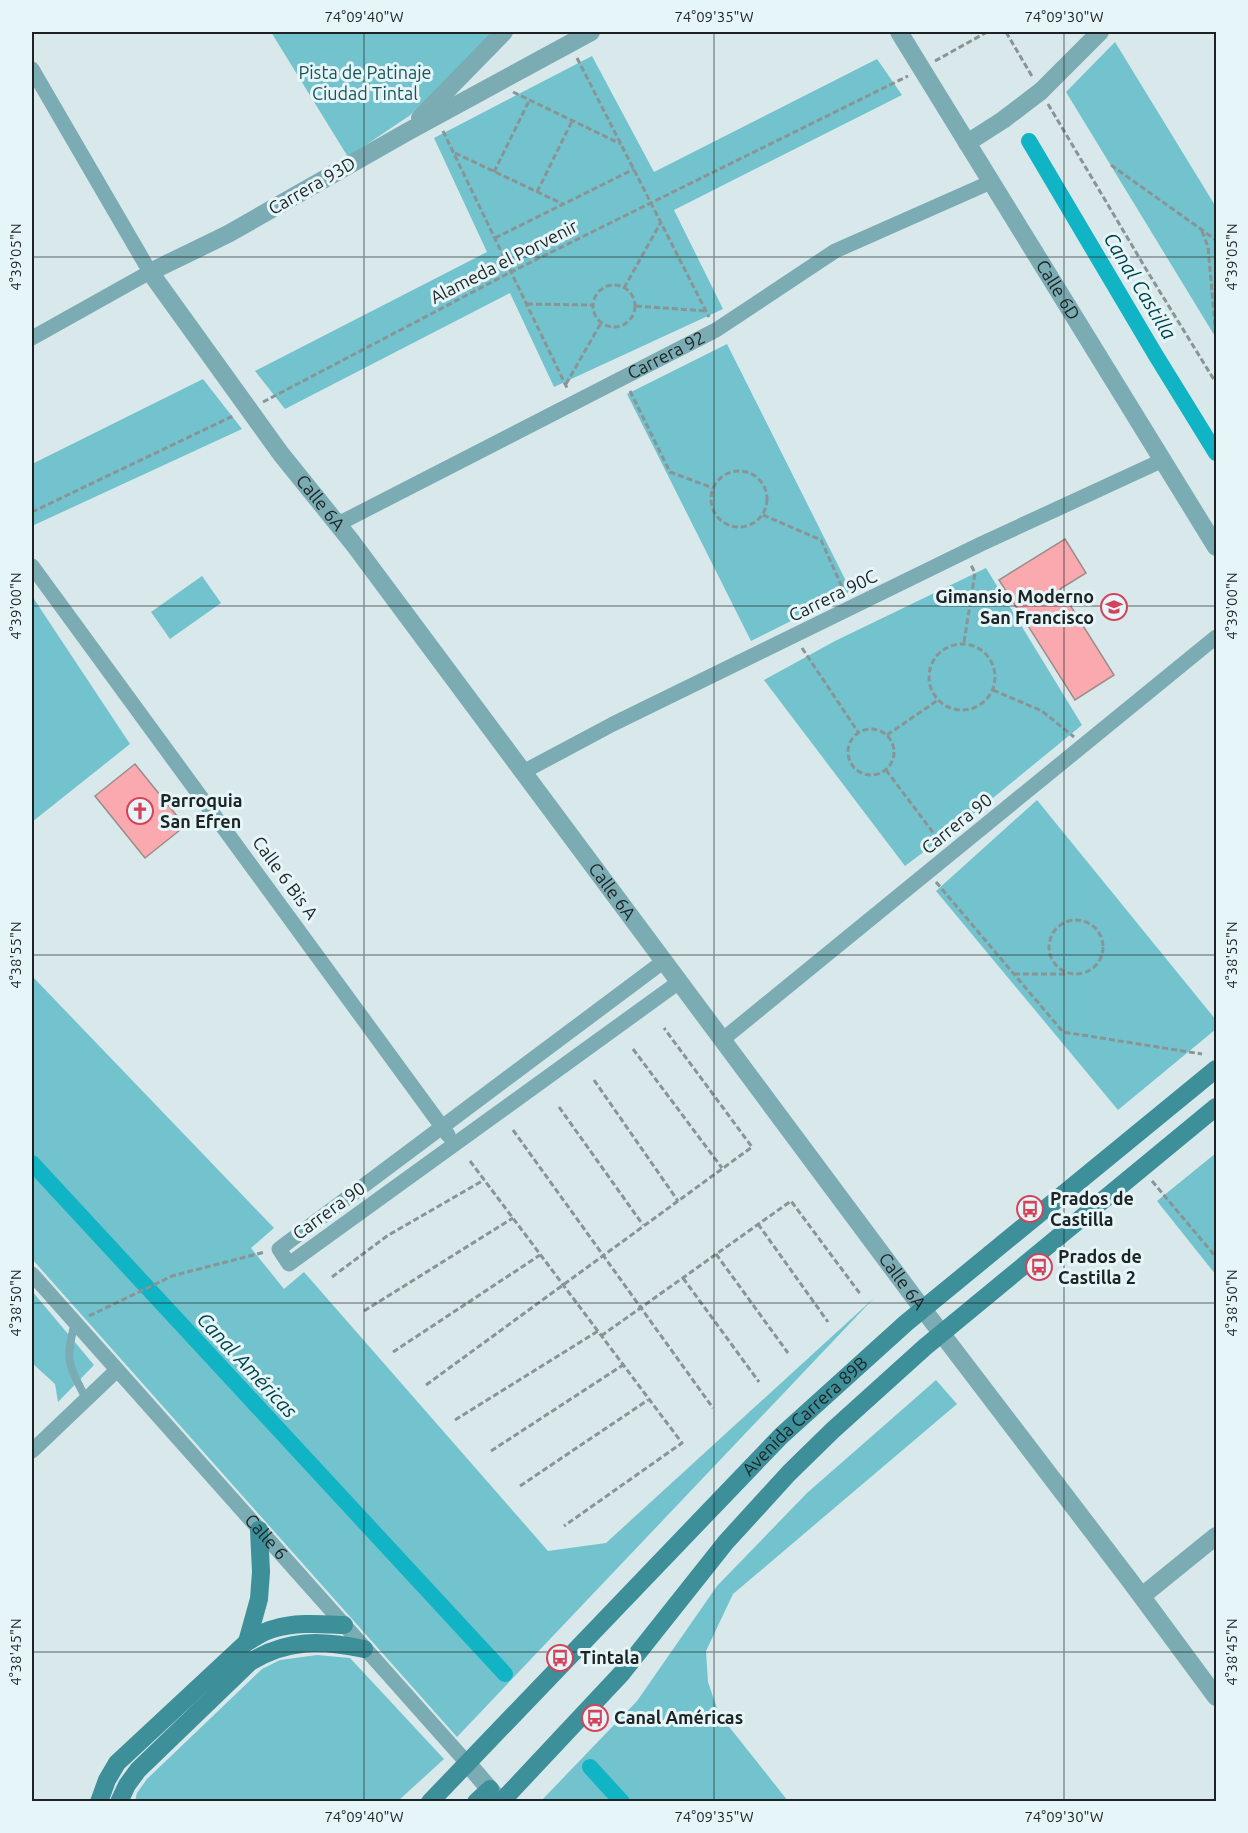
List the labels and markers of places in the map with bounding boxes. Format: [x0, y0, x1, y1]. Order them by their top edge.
place label: Gimansio Moderno San Francisco [935, 586, 1094, 627]
school or university icon: Gimansio Moderno San Francisco [1099, 592, 1129, 622]
place label: Parroquia San Efren [160, 790, 242, 831]
church icon: Parroquia San Efren [125, 796, 155, 826]
place label: Prados de Castilla [1050, 1188, 1134, 1229]
bus stop icon: Prados de Castilla [1015, 1194, 1045, 1224]
place label: Prados de Castilla 2 [1058, 1246, 1142, 1287]
bus stop icon: Prados de Castilla 2 [1024, 1252, 1054, 1282]
bus stop icon: Tintala [545, 1643, 575, 1673]
place label: Tintala [580, 1647, 640, 1667]
bus stop icon: Canal Américas [580, 1703, 610, 1733]
place label: Canal Américas [614, 1707, 743, 1727]

